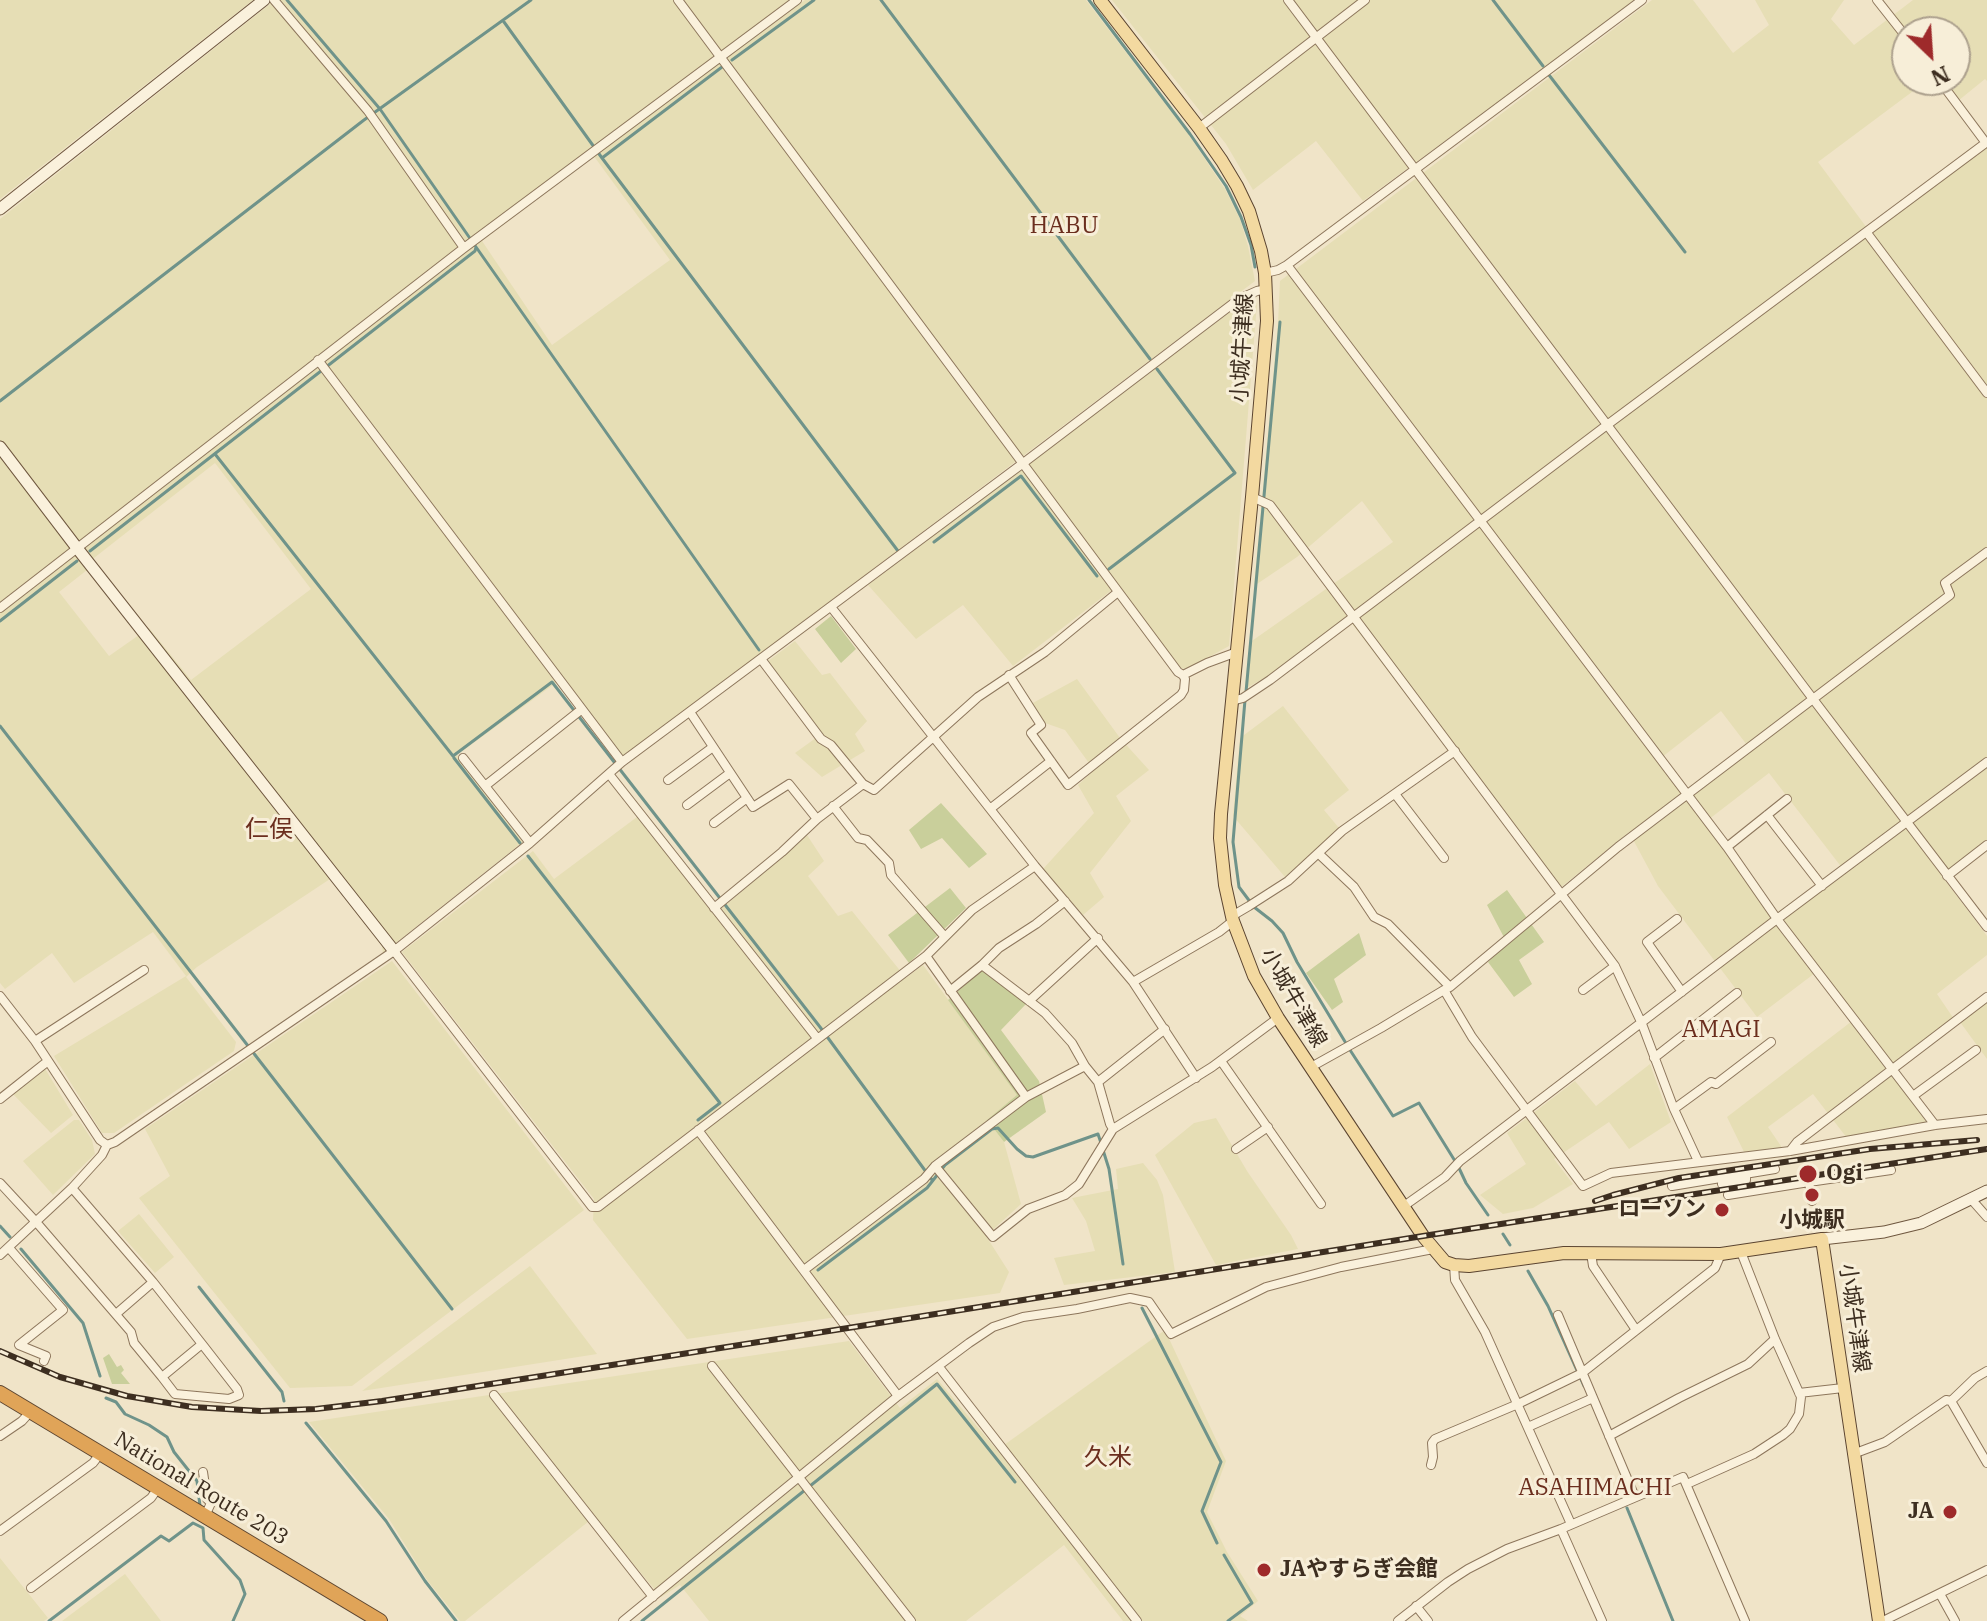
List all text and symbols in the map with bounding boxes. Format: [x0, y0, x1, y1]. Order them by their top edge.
north arrow [1891, 16, 1971, 96]
text: N [1926, 60, 1955, 93]
district label: HABU [1025, 212, 1103, 240]
street label: 小城牛津線 [1227, 292, 1259, 404]
district label: 仁俣 [245, 816, 293, 844]
street label: 小城牛津線 [1254, 944, 1332, 1052]
district label: AMAGI [1677, 1016, 1765, 1044]
place label: Ogi [1826, 1161, 1863, 1187]
marker: Ogi [1797, 1163, 1819, 1185]
marker: 小城駅 [1803, 1186, 1821, 1204]
place label: ローソン [1618, 1197, 1706, 1223]
marker: ローソン [1713, 1201, 1731, 1219]
place label: 小城駅 [1779, 1208, 1845, 1234]
street label: 小城牛津線 [1833, 1262, 1875, 1374]
street label: National Route 203 [109, 1427, 293, 1551]
district label: 久米 [1084, 1444, 1132, 1472]
district label: ASAHIMACHI [1508, 1474, 1682, 1502]
place label: JA [1908, 1499, 1934, 1525]
marker: JA [1941, 1503, 1959, 1521]
place label: JAやすらぎ会館 [1280, 1557, 1438, 1583]
marker: JAやすらぎ会館 [1255, 1561, 1273, 1579]

